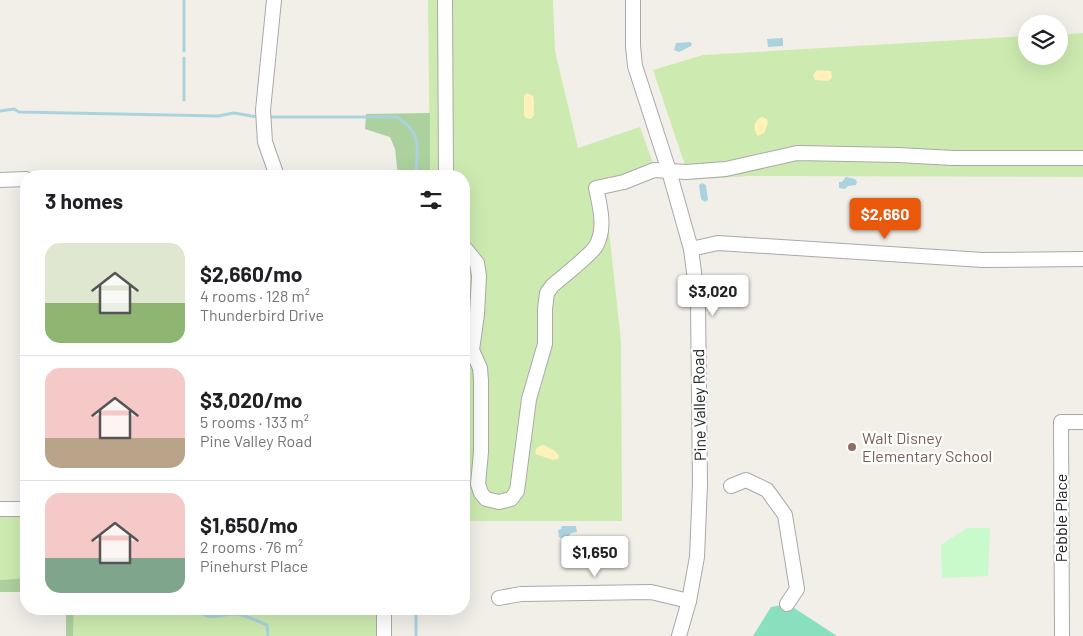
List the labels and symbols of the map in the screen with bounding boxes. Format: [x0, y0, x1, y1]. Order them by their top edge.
pin: $2,660 [844, 198, 926, 240]
pin: $3,020 [672, 274, 754, 317]
street label: Pine Valley Road [688, 349, 709, 461]
place label: Walt Disney Elementary School [862, 428, 992, 465]
marker: Walt Disney Elementary School [846, 441, 858, 453]
street label: Pebble Place [1051, 474, 1070, 562]
pin: $1,650 [554, 536, 636, 578]

